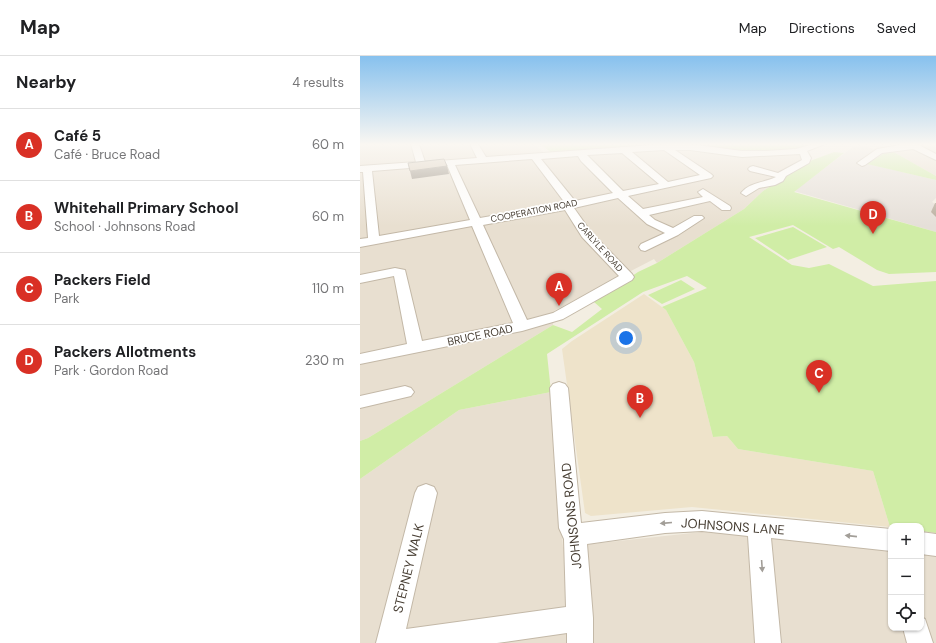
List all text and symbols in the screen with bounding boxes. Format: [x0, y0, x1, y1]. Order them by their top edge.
text: Map [20, 15, 60, 40]
text: Map [739, 19, 767, 37]
text: Directions [789, 19, 855, 37]
text: Saved [877, 19, 916, 37]
text: Nearby [16, 71, 76, 93]
text: 4 results [292, 74, 344, 91]
text: Café 5 [54, 126, 101, 146]
text: A [24, 136, 34, 153]
text: 60 m [312, 136, 344, 153]
text: Café · Bruce Road [54, 146, 160, 163]
street label: COOPERATION ROAD [490, 197, 578, 225]
text: Whitehall Primary School [54, 198, 238, 218]
pin: D [860, 201, 886, 234]
text: B [25, 208, 33, 225]
text: 60 m [312, 208, 344, 225]
text: School · Johnsons Road [54, 218, 195, 235]
street label: CARLYLE ROAD [574, 220, 626, 274]
text: Packers Field [54, 270, 151, 290]
pin: A [546, 273, 572, 306]
text: C [24, 280, 34, 297]
text: 110 m [312, 280, 344, 297]
text: Park [54, 290, 80, 307]
street label: BRUCE ROAD [446, 321, 515, 349]
your location [616, 328, 636, 348]
text: Packers Allotments [54, 342, 196, 362]
text: D [24, 352, 34, 369]
text: 230 m [305, 352, 344, 369]
pin: C [806, 360, 832, 393]
text: Park · Gordon Road [54, 362, 168, 379]
pin: B [627, 385, 653, 418]
street label: JOHNSONS ROAD [557, 462, 586, 570]
street label: JOHNSONS LANE [681, 514, 785, 539]
one-way arrow [660, 520, 672, 527]
street label: STEPNEY WALK [389, 521, 428, 615]
map controls [888, 523, 924, 631]
button: + [888, 523, 924, 559]
one-way arrow [845, 533, 857, 539]
button: − [888, 559, 924, 595]
one-way arrow [758, 560, 765, 572]
button: locate [888, 595, 924, 631]

